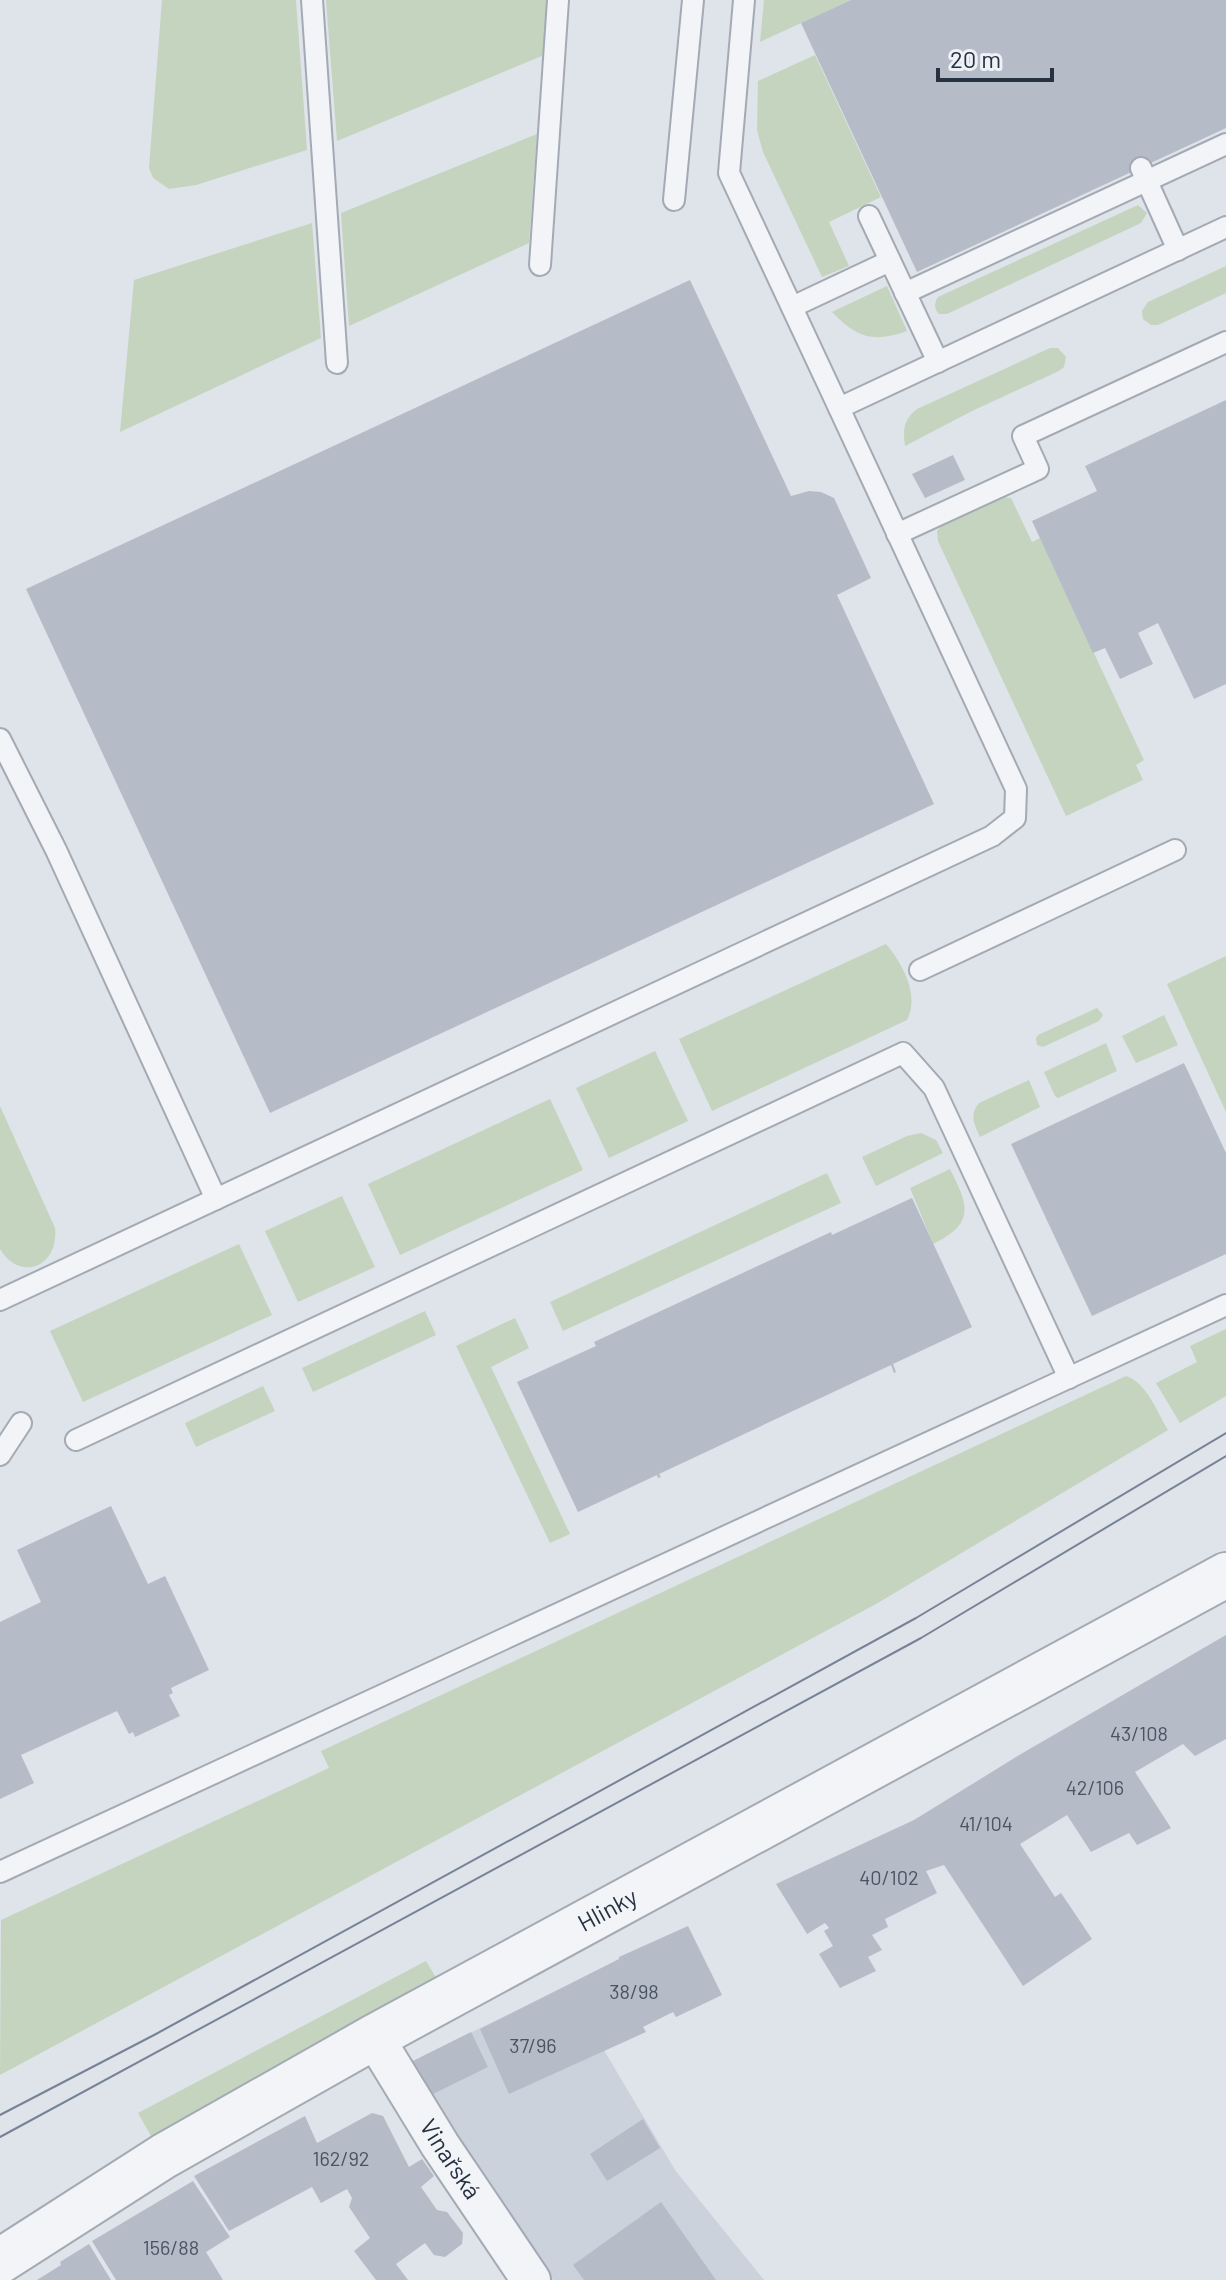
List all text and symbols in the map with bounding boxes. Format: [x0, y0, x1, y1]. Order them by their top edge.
scale bar [938, 32, 1052, 82]
text: 20 m [950, 44, 1001, 73]
house number: 43/108 [1110, 1721, 1168, 1745]
house number: 42/106 [1066, 1775, 1124, 1799]
house number: 41/104 [959, 1811, 1013, 1835]
house number: 40/102 [859, 1865, 919, 1889]
street label: Hlinky [572, 1881, 642, 1937]
house number: 38/98 [609, 1979, 659, 2003]
house number: 37/96 [509, 2033, 557, 2057]
street label: Vinařská [415, 2113, 488, 2204]
house number: 162/92 [312, 2146, 370, 2170]
house number: 156/88 [143, 2235, 199, 2259]

